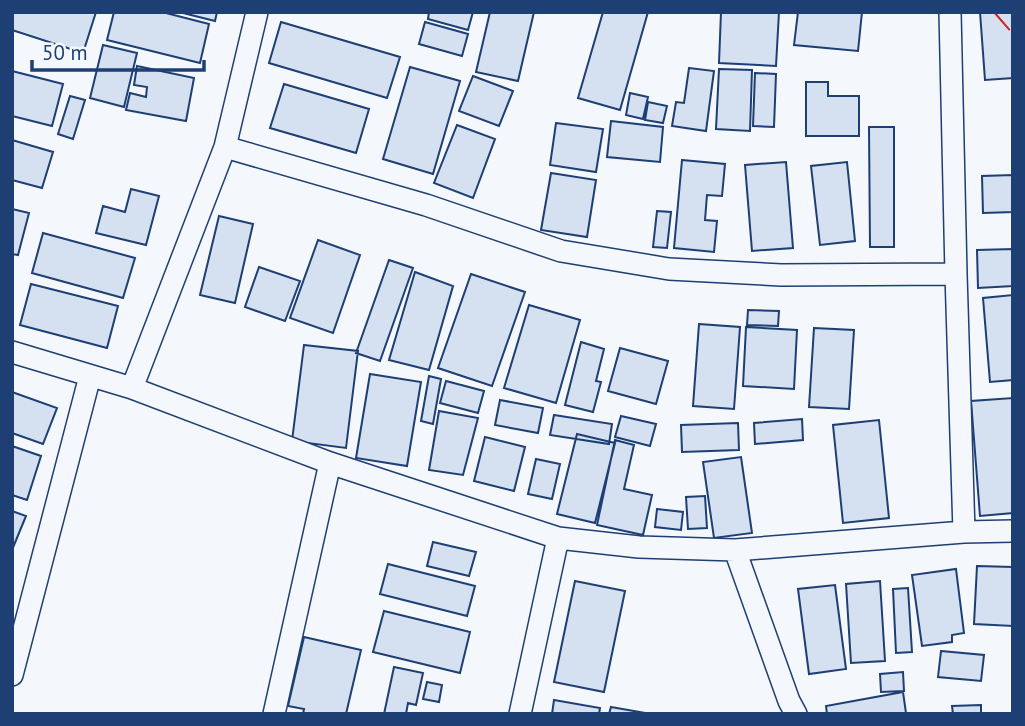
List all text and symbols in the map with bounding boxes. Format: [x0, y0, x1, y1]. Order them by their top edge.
scale bar [32, 28, 203, 72]
text: 50 m [42, 39, 88, 66]

